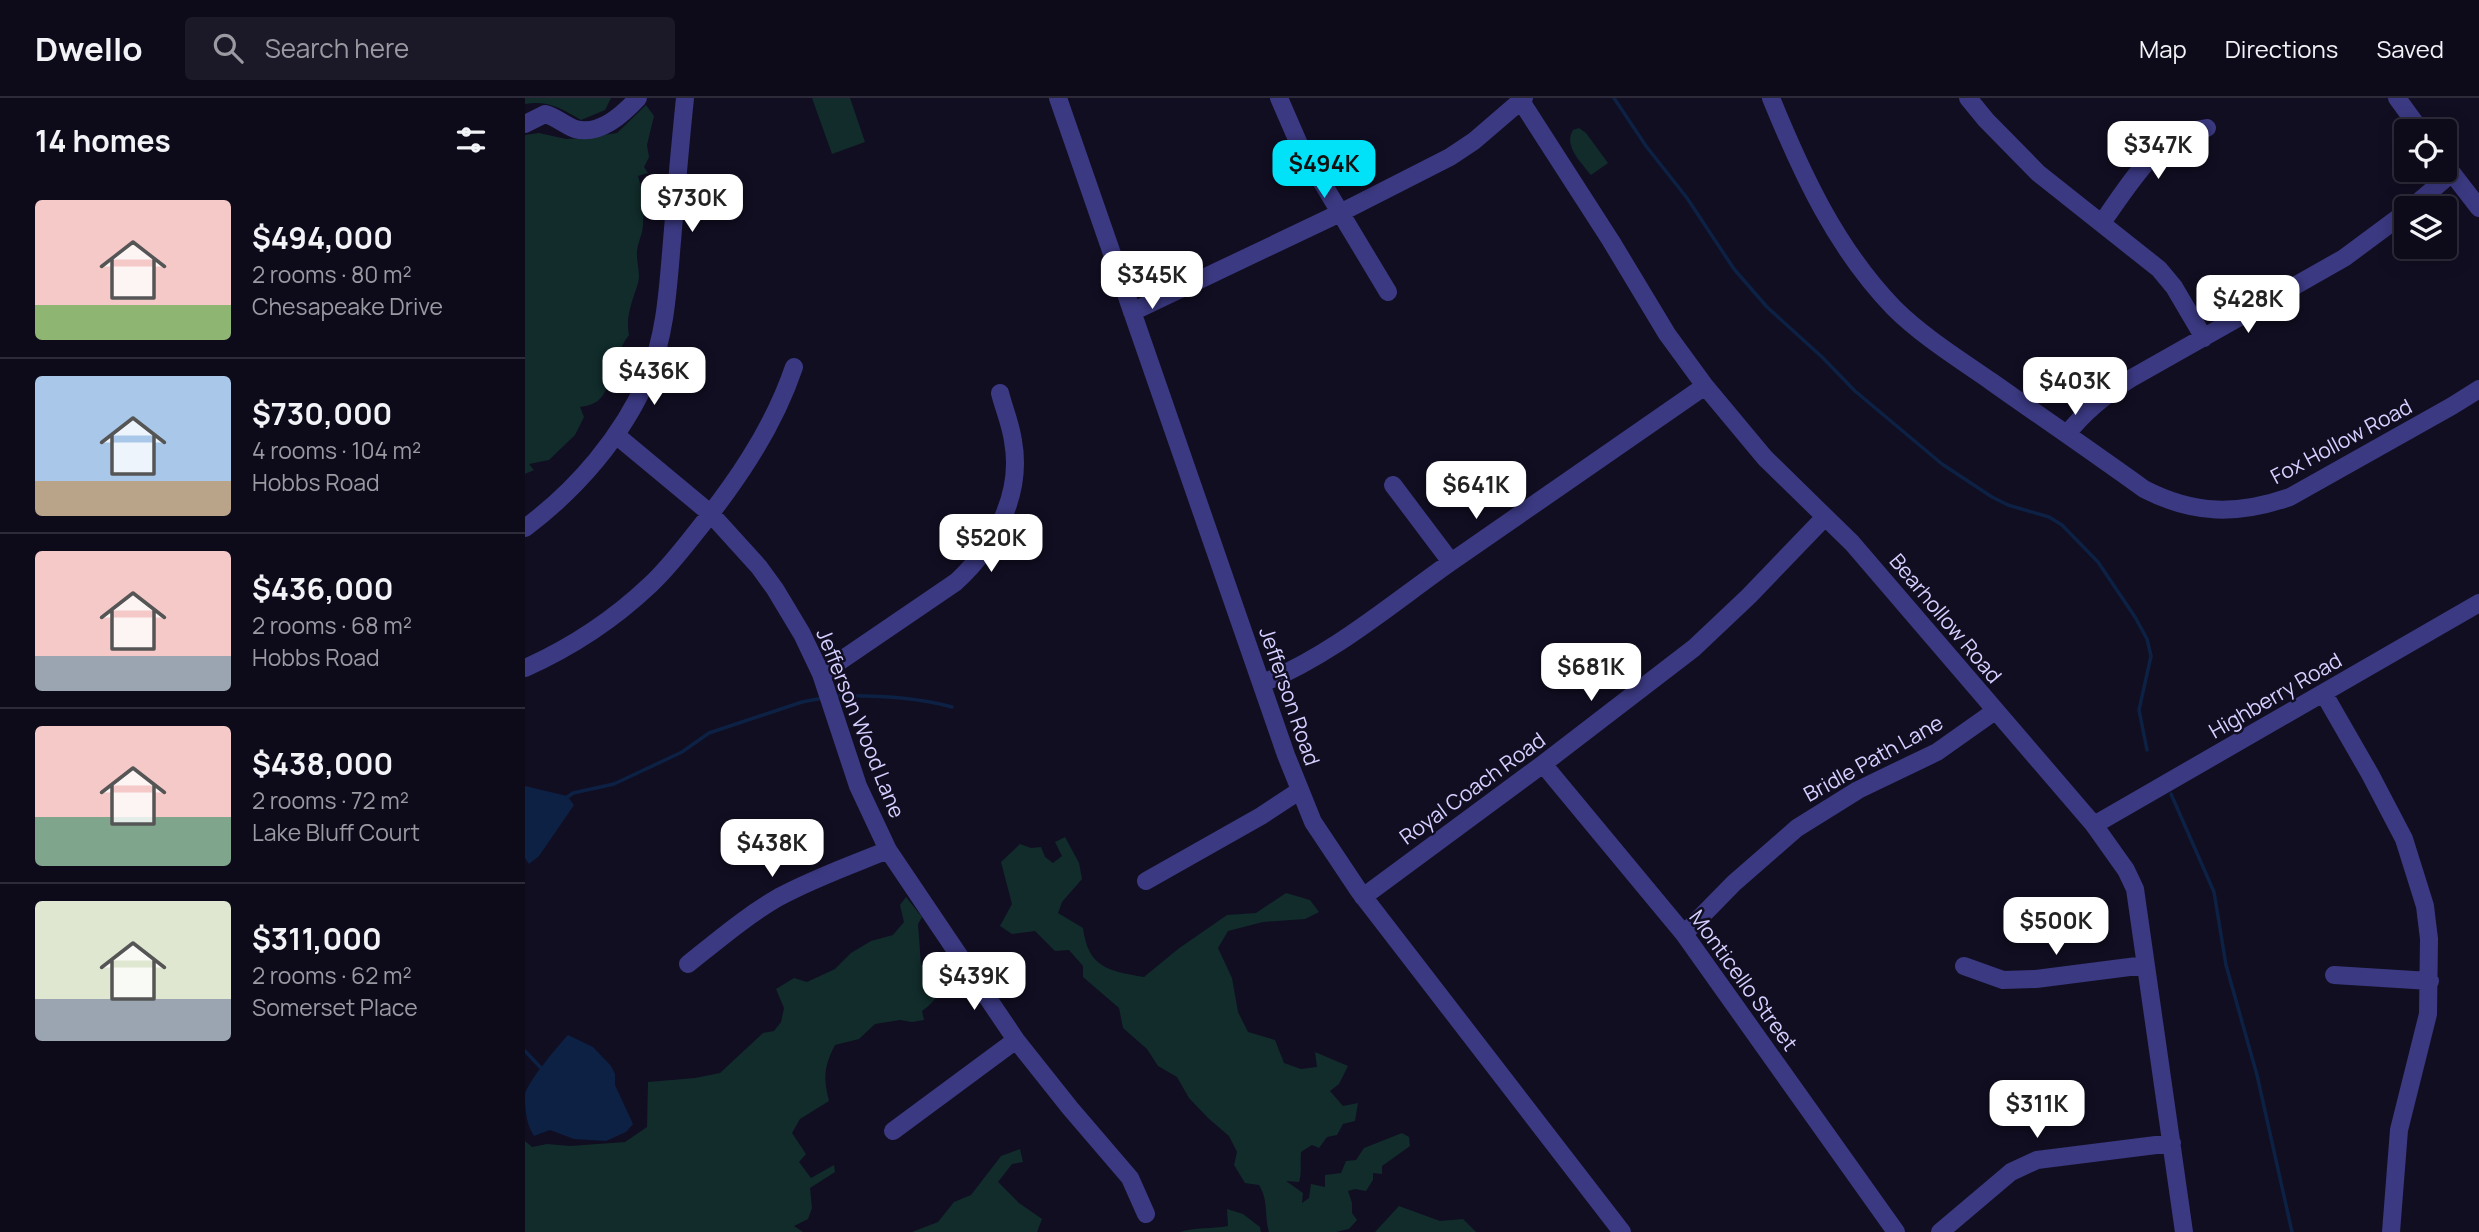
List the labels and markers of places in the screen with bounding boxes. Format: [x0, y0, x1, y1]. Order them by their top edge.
pin: $347K [2109, 122, 2207, 181]
pin: $494K [1275, 140, 1373, 200]
pin: $730K [643, 174, 741, 234]
pin: $345K [1103, 252, 1201, 311]
pin: $428K [2199, 275, 2297, 335]
pin: $436K [605, 348, 703, 407]
pin: $403K [2026, 358, 2124, 417]
pin: $641K [1427, 462, 1525, 521]
pin: $520K [942, 514, 1040, 574]
pin: $681K [1542, 644, 1640, 703]
pin: $438K [723, 820, 821, 879]
pin: $500K [2007, 898, 2105, 957]
pin: $439K [925, 953, 1023, 1012]
pin: $311K [1988, 1080, 2086, 1140]

